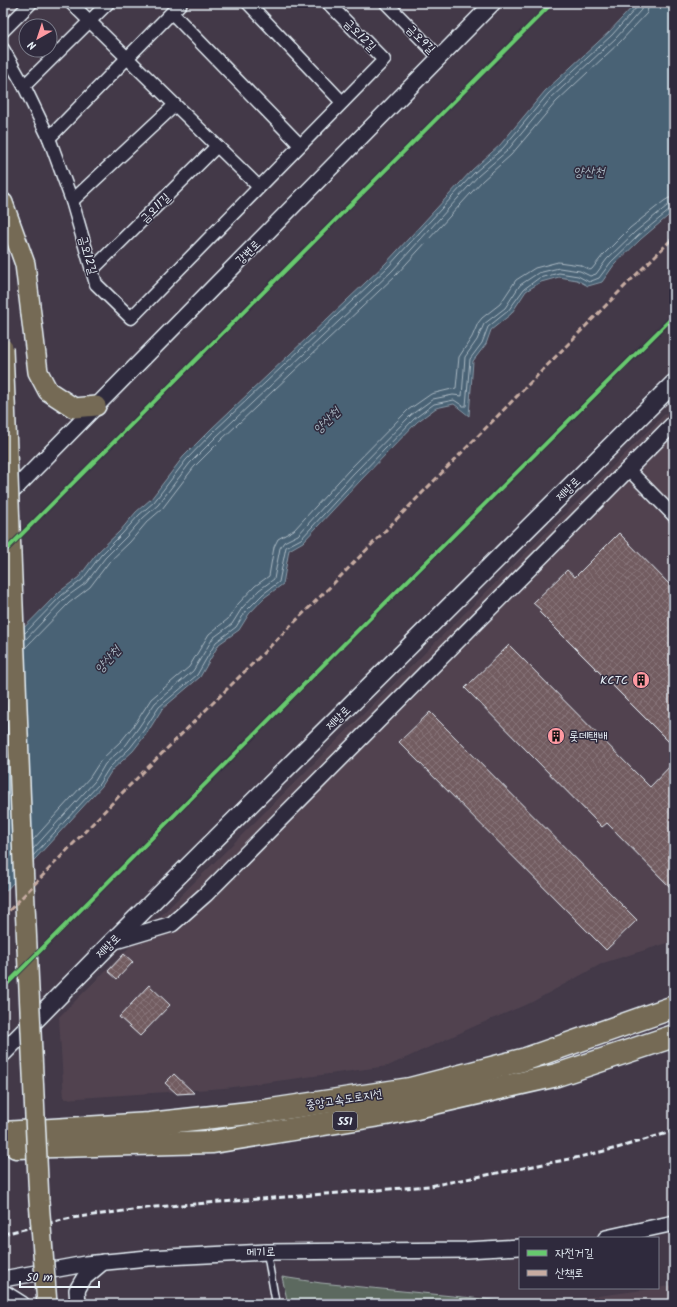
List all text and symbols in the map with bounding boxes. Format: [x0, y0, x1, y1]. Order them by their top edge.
street label: 금오12길 [339, 15, 381, 56]
north arrow [18, 18, 58, 58]
street label: 금오9길 [402, 20, 440, 59]
text: N [24, 36, 41, 54]
water label: 양산천 [573, 162, 606, 183]
street label: 금오11길 [136, 188, 175, 228]
street label: 금오12길 [73, 233, 102, 277]
street label: 강변로 [231, 235, 265, 269]
water label: 양산천 [308, 402, 347, 440]
street label: 제방로 [551, 472, 585, 506]
water label: 양산천 [90, 640, 127, 679]
building icon: KCTC [631, 670, 651, 690]
place label: KCTC [600, 671, 628, 690]
street label: 제방로 [321, 701, 355, 735]
building icon: 롯데택배 [546, 726, 566, 746]
place label: 롯데택배 [569, 727, 608, 746]
street label: 제방로 [91, 929, 125, 963]
street label: 중앙고속도로지선 [304, 1084, 384, 1115]
road number: 551 [333, 1112, 357, 1130]
legend [519, 1237, 659, 1289]
street label: 메기로 [246, 1242, 276, 1262]
text: 자전거길 [555, 1244, 594, 1263]
scale bar [20, 1263, 99, 1289]
text: 산책로 [555, 1264, 584, 1283]
text: 50 m [26, 1268, 53, 1287]

